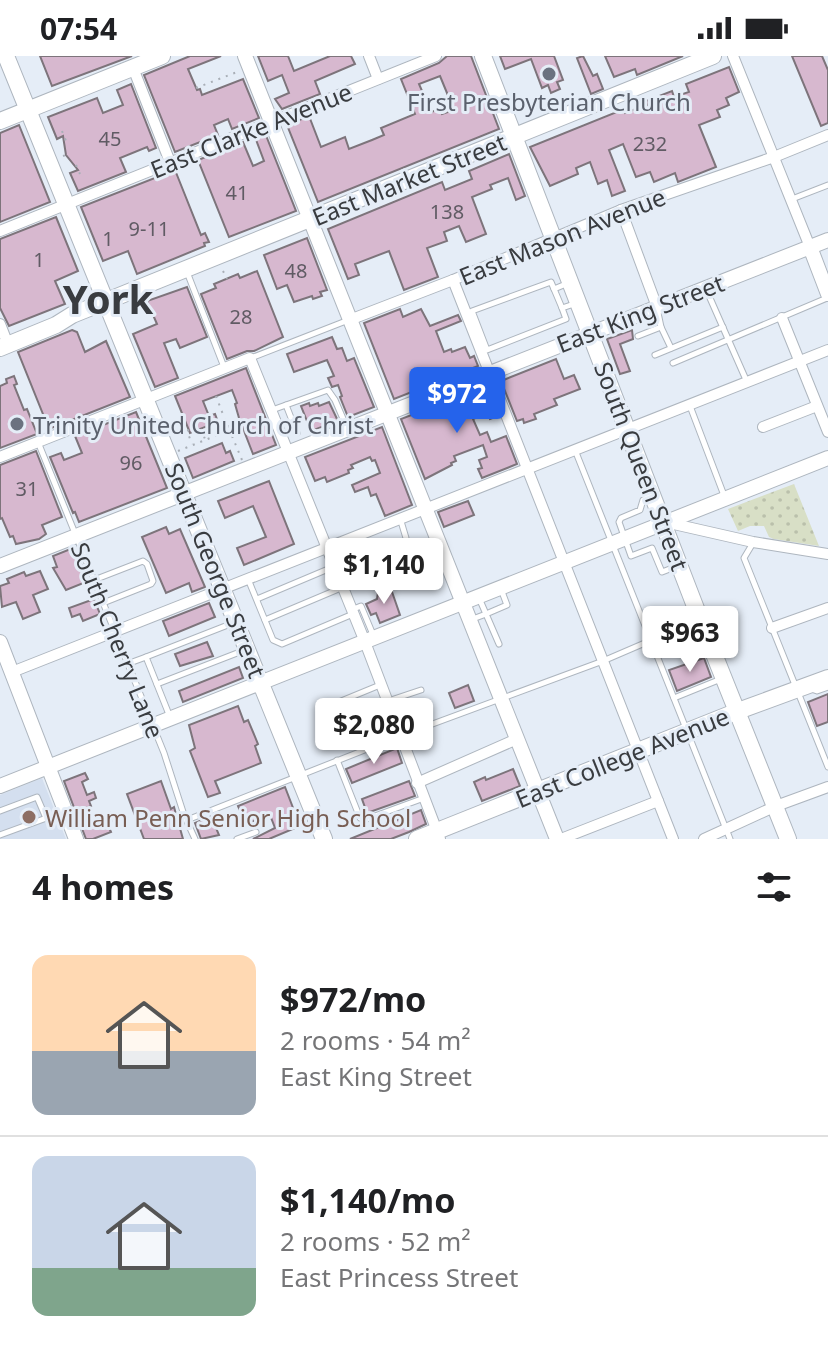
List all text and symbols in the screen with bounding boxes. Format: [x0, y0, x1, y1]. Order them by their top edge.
text: 07:54 [40, 8, 117, 49]
marker: First Presbyterian Church [540, 65, 558, 83]
street label: East Clarke Avenue [145, 74, 357, 186]
place label: First Presbyterian Church [407, 85, 691, 118]
house number: 45 [99, 125, 121, 152]
street label: East Market Street [307, 125, 511, 233]
house number: 232 [633, 130, 667, 157]
house number: 41 [226, 179, 248, 206]
street label: East Mason Avenue [454, 180, 670, 292]
house number: 138 [430, 198, 464, 225]
house number: 9-11 [129, 215, 169, 242]
house number: 1 [102, 225, 114, 252]
house number: 1 [33, 246, 45, 273]
house number: 48 [285, 257, 307, 284]
street label: East King Street [551, 266, 729, 360]
district label: York [63, 271, 154, 326]
house number: 28 [230, 303, 252, 330]
street label: South Queen Street [587, 357, 697, 575]
pin: $972 [410, 367, 504, 435]
text: $972 [427, 375, 487, 411]
place label: Trinity United Church of Christ [33, 408, 374, 441]
marker: Trinity United Church of Christ [8, 415, 26, 433]
house number: 96 [120, 449, 142, 476]
street label: South George Street [158, 458, 274, 683]
house number: 31 [16, 475, 38, 502]
street label: South Cherry Lane [64, 537, 172, 743]
pin: $1,140 [319, 538, 449, 606]
text: $1,140 [343, 546, 425, 582]
pin: $963 [643, 606, 737, 674]
text: $963 [660, 614, 720, 650]
pin: $2,080 [309, 698, 439, 766]
street label: East College Avenue [510, 699, 734, 815]
text: $2,080 [333, 706, 415, 742]
place label: William Penn Senior High School [45, 801, 411, 834]
marker: William Penn Senior High School [20, 808, 38, 826]
text: 4 homes [32, 864, 174, 910]
icon: filters [752, 865, 796, 909]
text: $972/mo [280, 976, 426, 1022]
icon: home [96, 987, 192, 1083]
text: 2 rooms · 54 m² [280, 1022, 470, 1058]
text: East King Street [280, 1058, 472, 1094]
text: $1,140/mo [280, 1177, 455, 1223]
icon: home [96, 1188, 192, 1284]
text: 2 rooms · 52 m² [280, 1223, 470, 1259]
text: East Princess Street [280, 1259, 518, 1295]

